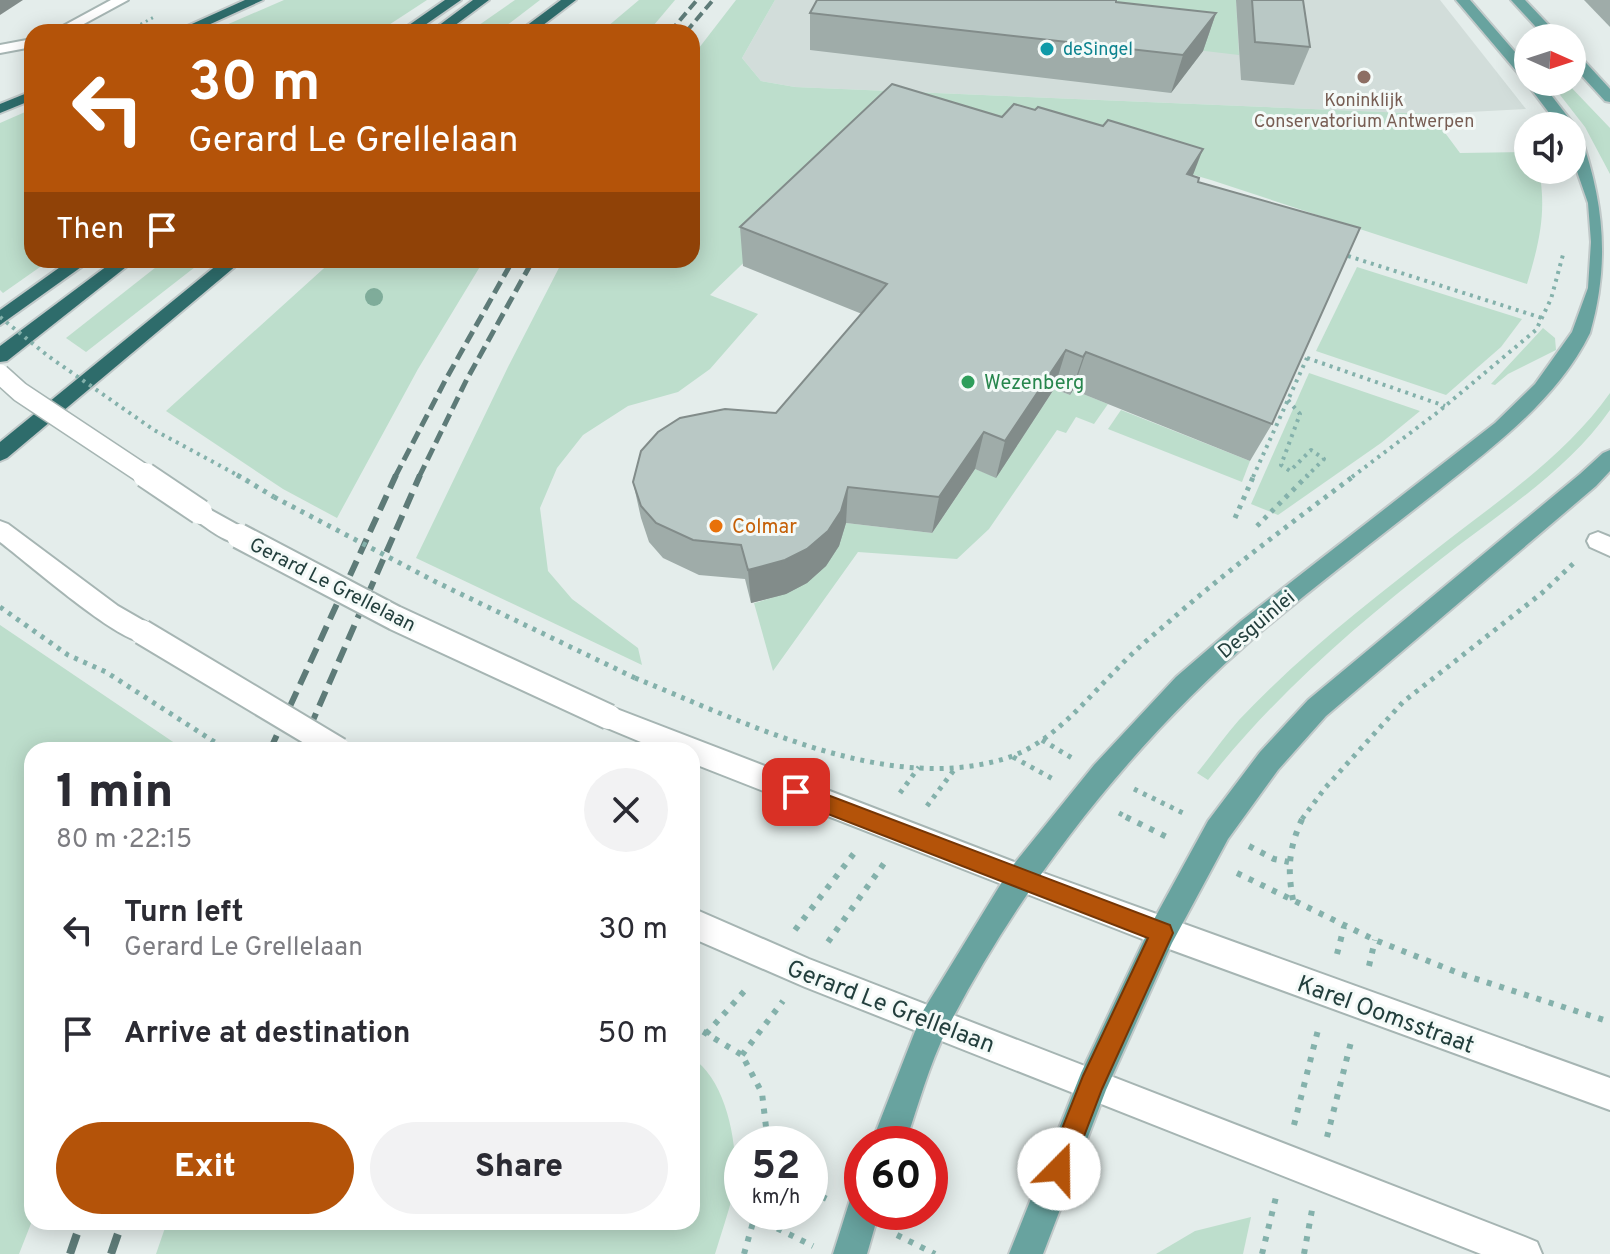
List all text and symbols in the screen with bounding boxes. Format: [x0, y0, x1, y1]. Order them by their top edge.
north arrow [1514, 24, 1586, 96]
map controls [1514, 24, 1586, 184]
place label: deSingel [1063, 39, 1133, 62]
marker: deSingel [1038, 40, 1056, 58]
text: 30 m [188, 50, 321, 120]
icon: left [56, 56, 160, 160]
marker: Koninklijk Conservatorium Antwerpen [1355, 68, 1373, 86]
place label: Koninklijk Conservatorium Antwerpen [1254, 90, 1474, 134]
button: sound [1514, 112, 1586, 184]
text: Gerard Le Grellelaan [188, 119, 519, 165]
icon: arrive [140, 208, 184, 252]
text: Then [56, 212, 124, 249]
place label: Wezenberg [984, 371, 1084, 397]
marker: Wezenberg [959, 373, 977, 391]
place label: Colmar [732, 515, 797, 541]
marker: Colmar [707, 517, 725, 535]
street label: Gerard Le Grellelaan [244, 533, 420, 639]
street label: Desguinlei [1213, 586, 1301, 665]
pin [762, 758, 830, 826]
text: 1 min [56, 764, 173, 824]
button: close [584, 768, 668, 852]
icon: arrive [774, 770, 818, 814]
text: 80 m · 22:15 [56, 824, 192, 857]
text: Turn left [124, 895, 244, 932]
icon: left [56, 908, 100, 952]
text: 30 m [599, 912, 668, 949]
text: Gerard Le Grellelaan [124, 932, 363, 965]
street label: Gerard Le Grellelaan [782, 954, 999, 1061]
street label: Karel Oomsstraat [1293, 970, 1478, 1062]
icon: arrive [56, 1012, 100, 1056]
text: Arrive at destination [124, 1016, 410, 1053]
text: 50 m [598, 1016, 668, 1053]
button: Exit [56, 1122, 354, 1214]
button: Share [370, 1122, 668, 1214]
speed limit sign: 60 [844, 1126, 948, 1230]
position arrow [1017, 1127, 1101, 1211]
text: 52 [752, 1143, 800, 1193]
text: km/h [752, 1185, 800, 1211]

